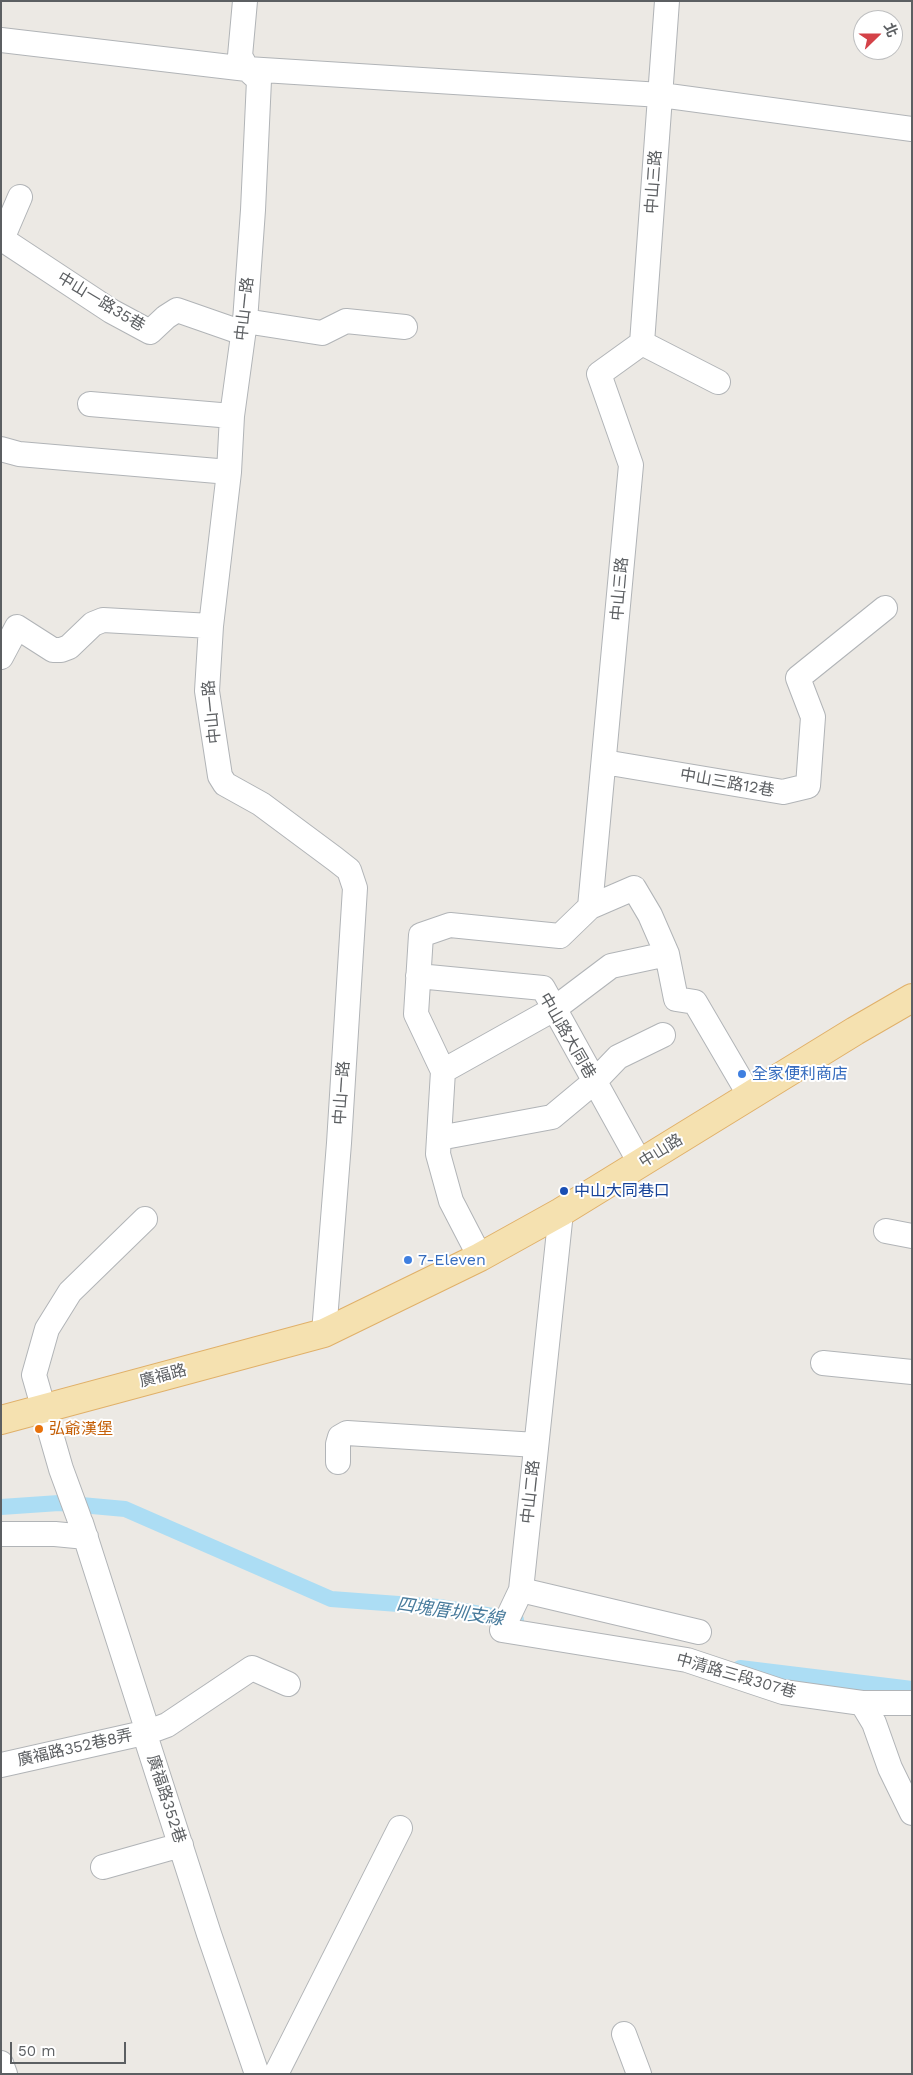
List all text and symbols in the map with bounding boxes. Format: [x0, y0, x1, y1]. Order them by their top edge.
north arrow [853, 10, 903, 60]
text: 北 [881, 20, 901, 39]
street label: 中山三路 [642, 149, 666, 215]
street label: 中山一路35巷 [54, 268, 148, 336]
street label: 中山一路 [232, 276, 258, 342]
street label: 中山三路 [608, 556, 632, 622]
street label: 中山一路 [199, 679, 225, 745]
street label: 中山三路12巷 [678, 765, 776, 801]
street label: 中山路大同巷 [535, 990, 599, 1082]
street label: 中山一路 [330, 1060, 354, 1126]
place label: 全家便利商店 [752, 1064, 848, 1084]
marker: 全家便利商店 [736, 1068, 748, 1080]
street label: 中山路 [636, 1130, 686, 1172]
place label: 中山大同巷口 [574, 1181, 670, 1201]
marker: 中山大同巷口 [558, 1185, 570, 1197]
place label: 7-Eleven [418, 1250, 486, 1270]
marker: 7-Eleven [402, 1254, 414, 1266]
street label: 廣福路 [137, 1361, 189, 1391]
place label: 弘爺漢堡 [49, 1419, 113, 1439]
marker: 弘爺漢堡 [33, 1423, 45, 1435]
street label: 中山二路 [518, 1459, 544, 1525]
water label: 四塊厝圳支線 [395, 1594, 505, 1630]
street label: 中清路三段307巷 [674, 1650, 798, 1702]
street label: 廣福路352巷8弄 [15, 1725, 135, 1771]
street label: 廣福路352巷 [143, 1752, 189, 1846]
scale bar [12, 2032, 129, 2064]
text: 50 m [18, 2042, 55, 2060]

